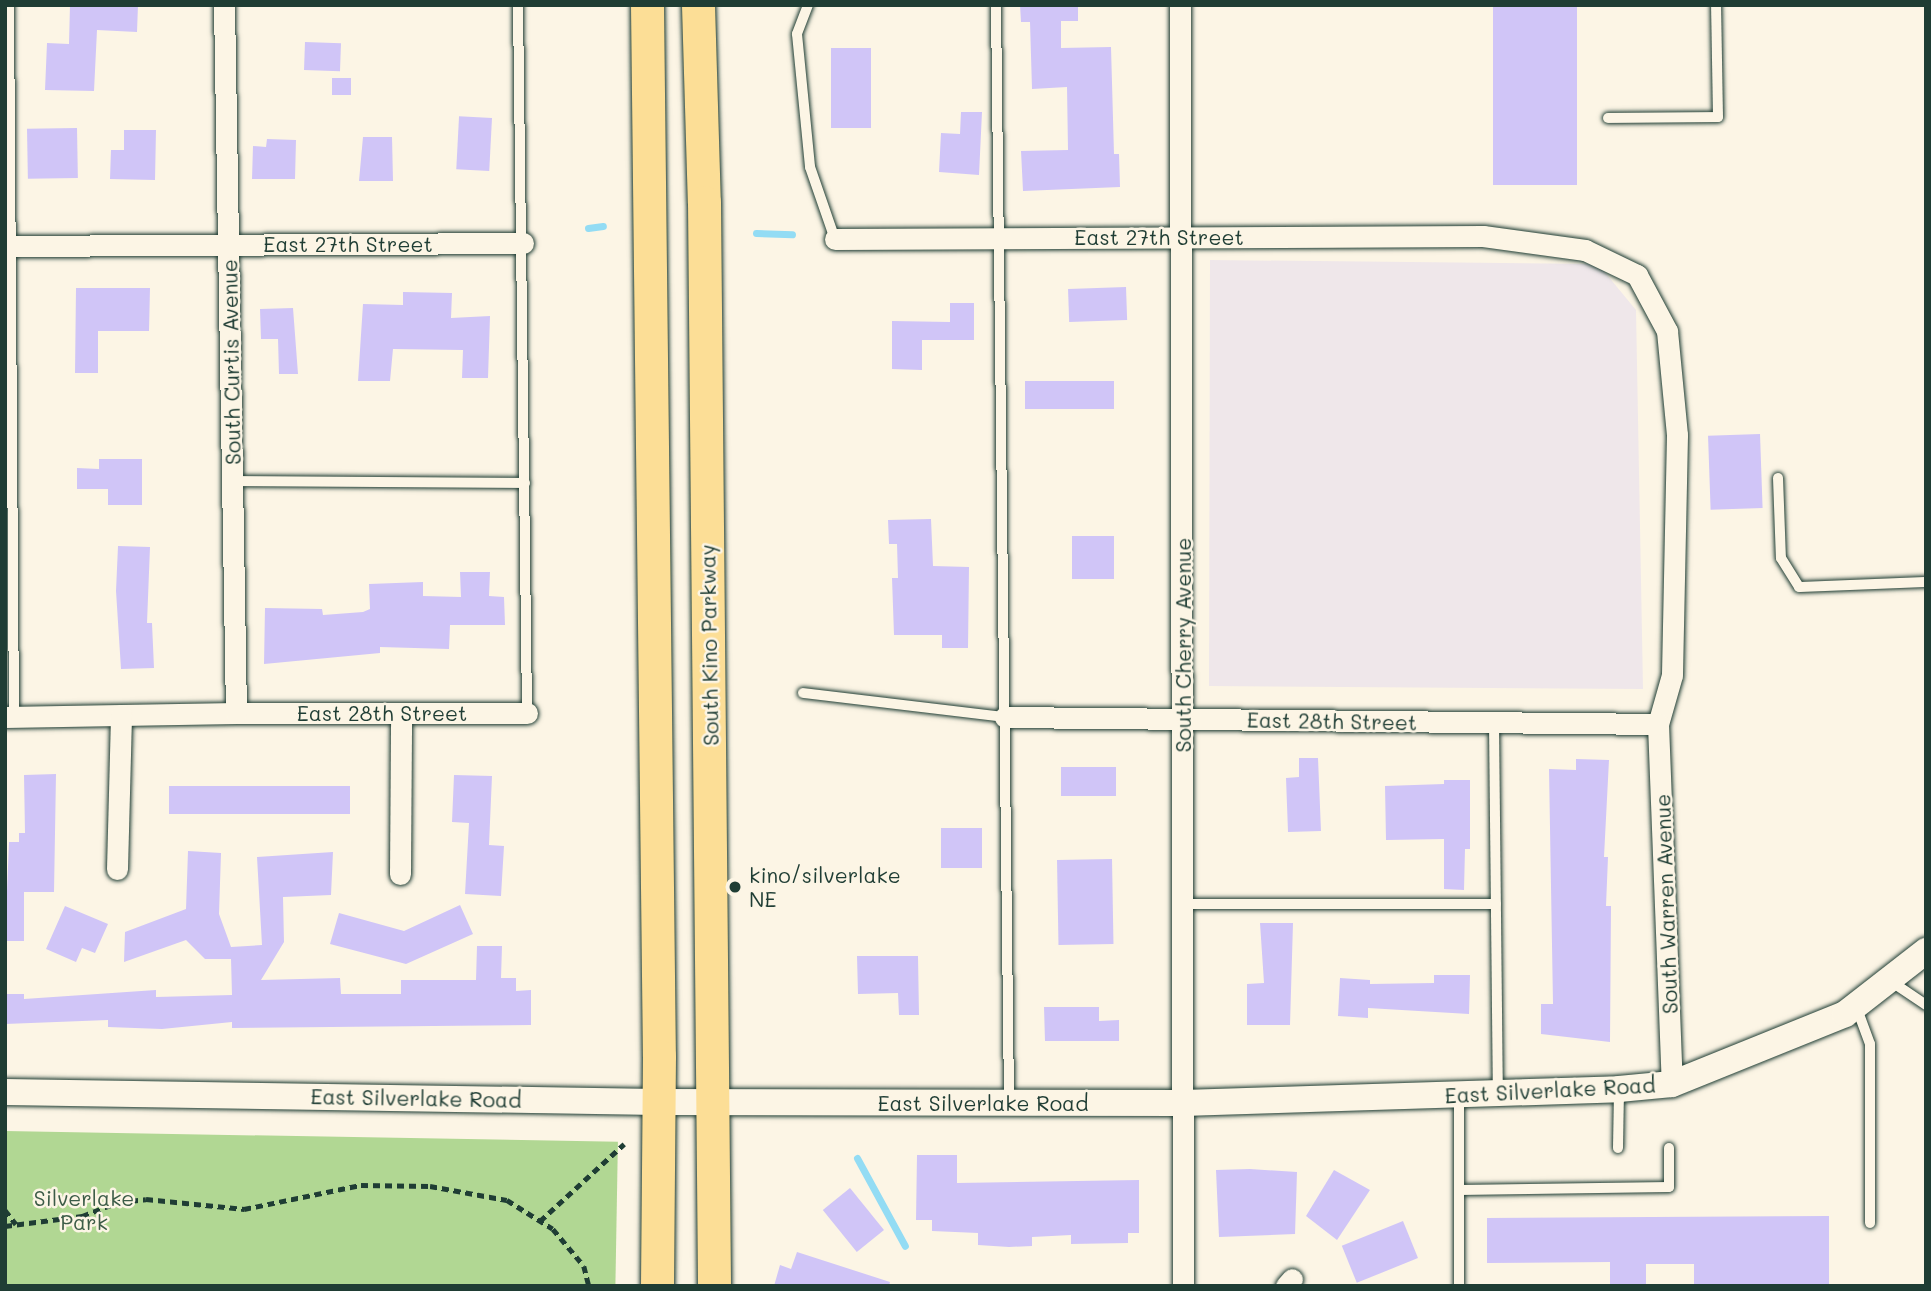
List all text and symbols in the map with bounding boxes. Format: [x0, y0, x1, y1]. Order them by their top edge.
street label: East 27th Street [1074, 224, 1244, 250]
street label: East 27th Street [263, 231, 433, 257]
street label: South Curtis Avenue [217, 259, 245, 465]
street label: South Cherry Avenue [1170, 538, 1196, 752]
street label: South Kino Parkway [695, 544, 723, 746]
street label: East 28th Street [297, 700, 467, 726]
street label: East 28th Street [1247, 707, 1417, 735]
street label: South Warren Avenue [1650, 794, 1682, 1014]
place label: kino/silverlake NE [749, 862, 901, 912]
marker: kino/silverlake NE [727, 879, 743, 895]
street label: East Silverlake Road [1444, 1072, 1656, 1108]
street label: East Silverlake Road [310, 1084, 522, 1112]
street label: East Silverlake Road [878, 1090, 1088, 1116]
park label: Silverlake Park [34, 1185, 134, 1235]

